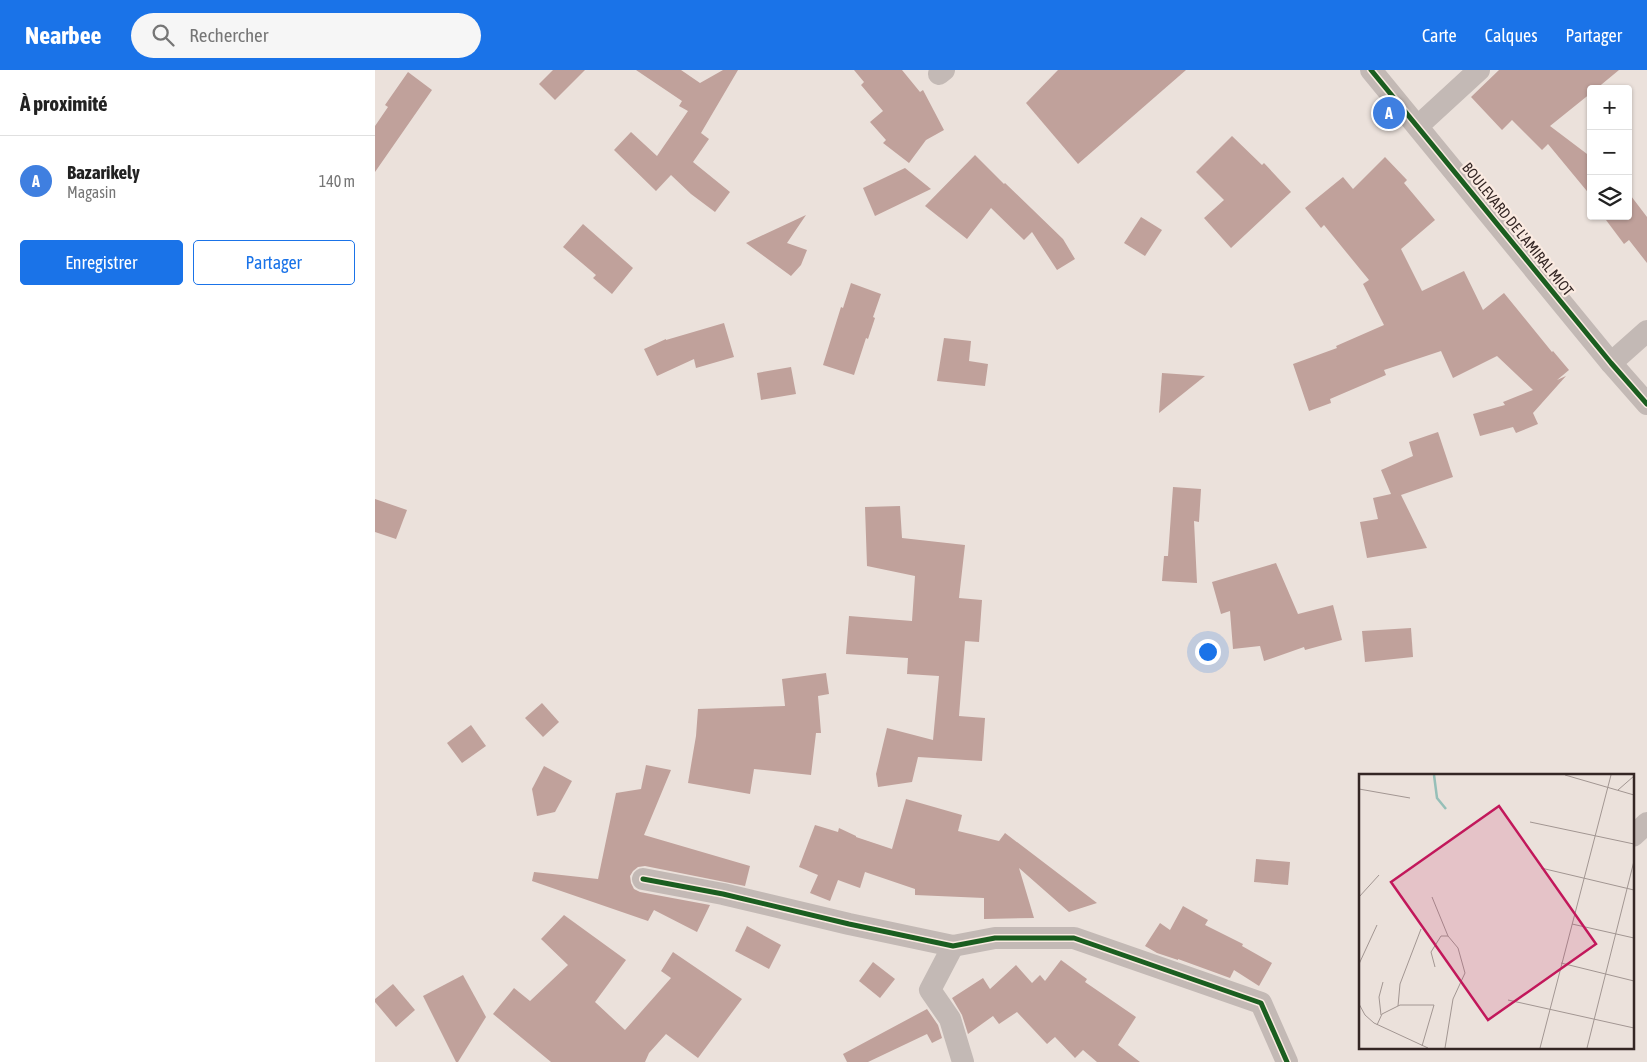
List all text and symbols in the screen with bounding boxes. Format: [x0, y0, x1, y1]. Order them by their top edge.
search box [131, 13, 481, 58]
icon: search [149, 21, 177, 49]
text: Nearbee [25, 22, 101, 49]
text: Rechercher [189, 24, 268, 46]
text: Carte [1422, 25, 1457, 46]
text: Calques [1485, 25, 1538, 46]
text: Partager [1566, 25, 1622, 46]
map controls [1587, 85, 1632, 220]
button: + [1587, 85, 1632, 130]
text: À proximité [20, 91, 108, 115]
pin: A [1373, 94, 1405, 132]
button: − [1587, 130, 1632, 175]
street label: BOULEVARD DE L'AMIRAL MIOT [1459, 159, 1577, 299]
text: Bazarikely [67, 161, 140, 183]
text: A [32, 172, 40, 190]
text: 140 m [319, 172, 355, 190]
button: layers [1587, 175, 1632, 220]
text: Magasin [67, 183, 116, 201]
button: Enregistrer [20, 240, 183, 285]
button: Partager [193, 240, 355, 285]
your location [1195, 639, 1221, 665]
inset map [1359, 774, 1635, 1050]

